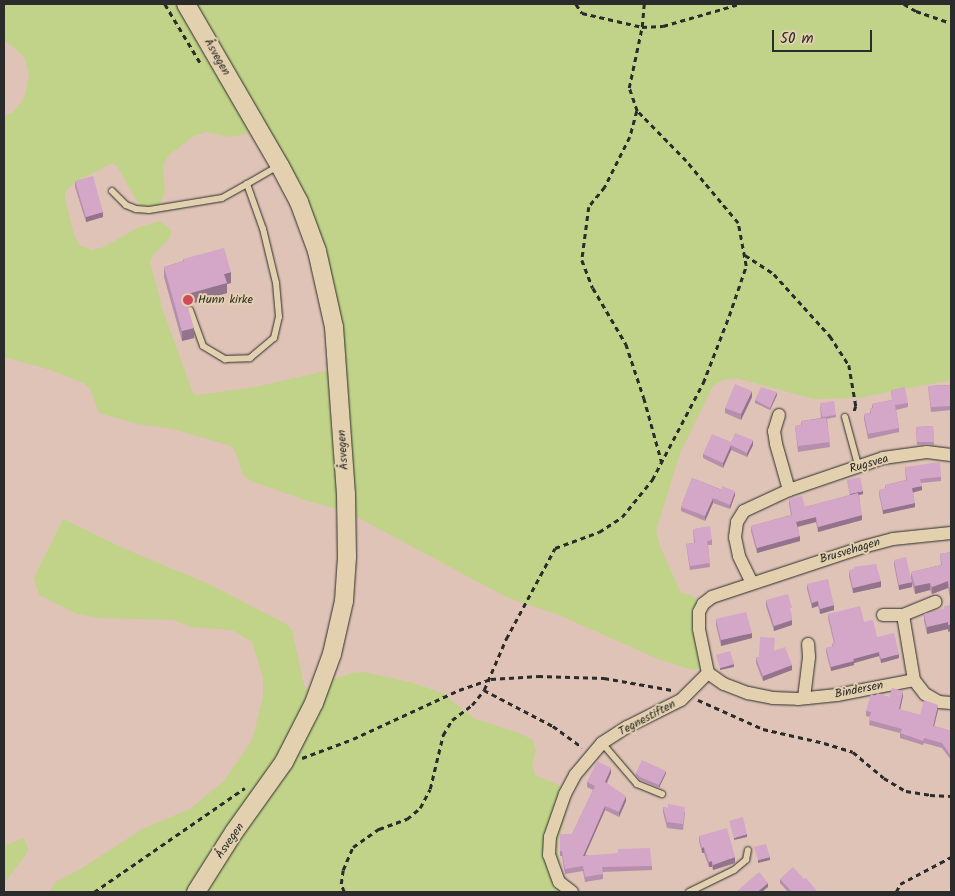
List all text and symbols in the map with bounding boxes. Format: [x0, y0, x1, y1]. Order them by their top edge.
scale bar [775, 20, 875, 52]
text: 50 m [780, 27, 814, 51]
street label: Åsvegen [201, 36, 233, 78]
place label: Hunn kirke [198, 293, 253, 307]
marker: Hunn kirke [182, 294, 194, 306]
street label: Åsvegen [334, 429, 352, 471]
street label: Rugsvea [848, 452, 890, 476]
street label: Brusvehagen [818, 535, 882, 567]
street label: Bindersen [833, 678, 885, 702]
street label: Tegnestiften [616, 697, 678, 739]
street label: Åsvegen [213, 820, 247, 862]

